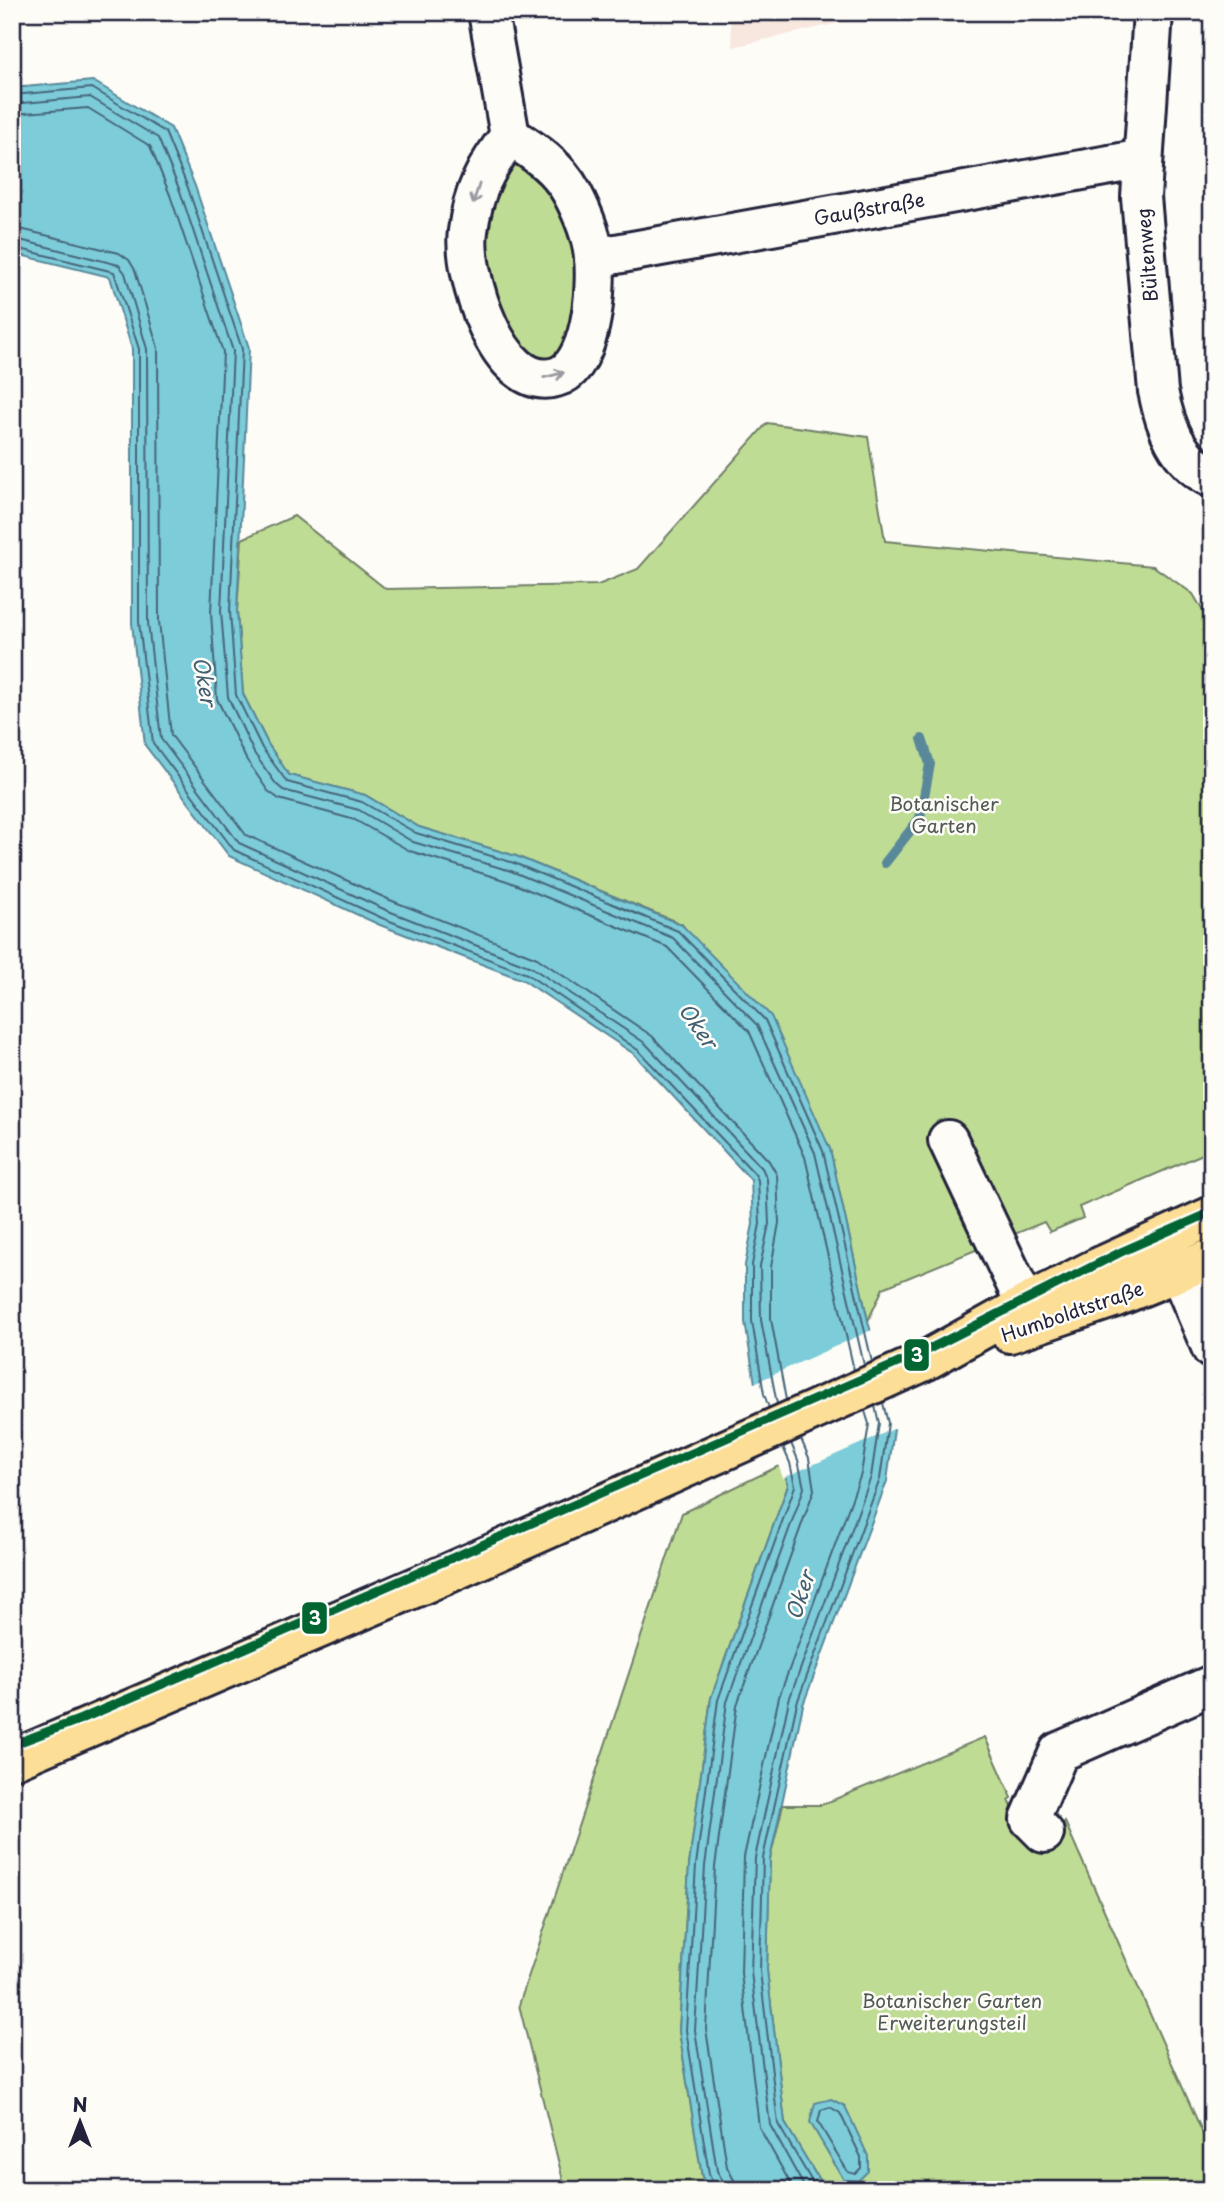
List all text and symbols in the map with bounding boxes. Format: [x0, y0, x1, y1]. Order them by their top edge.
one-way arrow [468, 182, 481, 204]
street label: Gaußstraße [811, 184, 927, 232]
street label: Bültenweg [1128, 207, 1164, 303]
one-way arrow [543, 368, 565, 381]
water label: Oker [186, 654, 227, 711]
park label: Botanischer Garten [889, 789, 999, 839]
water label: Oker [672, 996, 728, 1057]
street label: Humboldtstraße [997, 1273, 1147, 1349]
line badge: 3 [903, 1338, 930, 1372]
text: 3 [911, 1340, 923, 1368]
water label: Oker [776, 1563, 823, 1624]
line badge: 3 [301, 1601, 328, 1635]
text: 3 [309, 1603, 321, 1631]
park label: Botanischer Garten Erweiterungsteil [862, 1986, 1042, 2036]
north arrow [46, 2086, 116, 2156]
text: N [72, 2090, 88, 2118]

